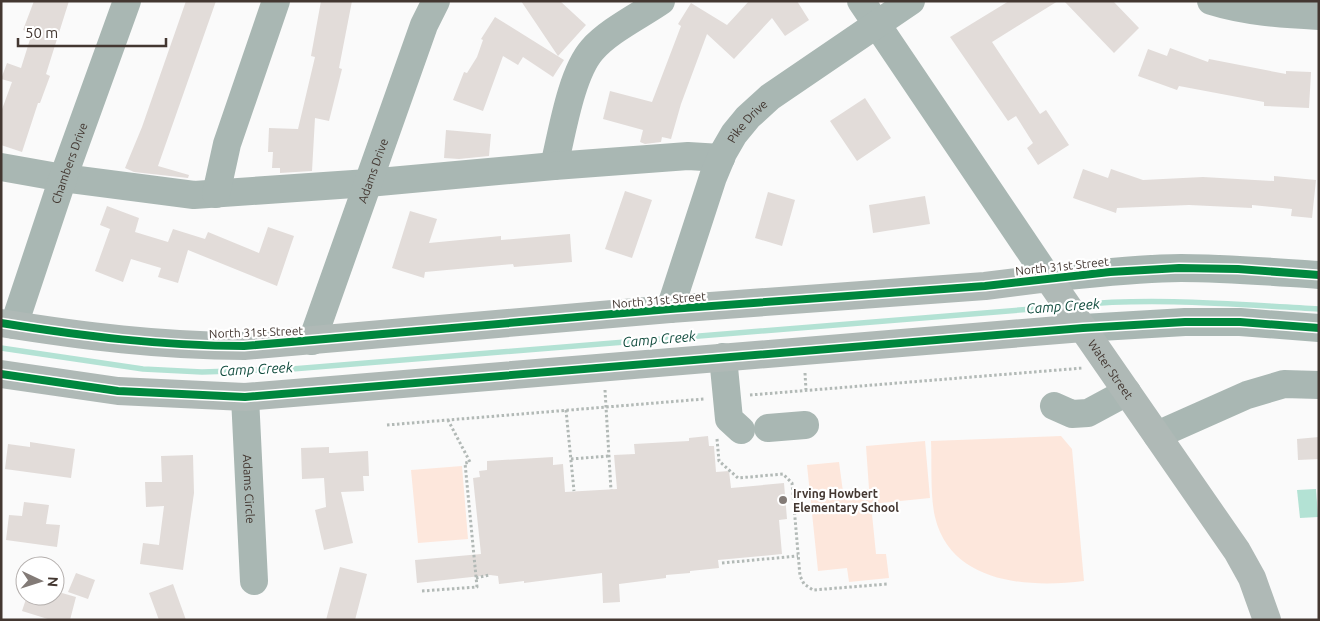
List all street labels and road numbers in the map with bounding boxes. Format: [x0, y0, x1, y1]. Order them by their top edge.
street label: Pike Drive [724, 97, 769, 145]
street label: Chambers Drive [48, 121, 89, 205]
street label: Adams Drive [355, 136, 390, 204]
street label: North 31st Street [1014, 255, 1110, 277]
street label: North 31st Street [612, 289, 707, 311]
street label: North 31st Street [209, 324, 304, 340]
street label: Water Street [1086, 337, 1136, 401]
street label: Adams Circle [241, 454, 258, 524]

